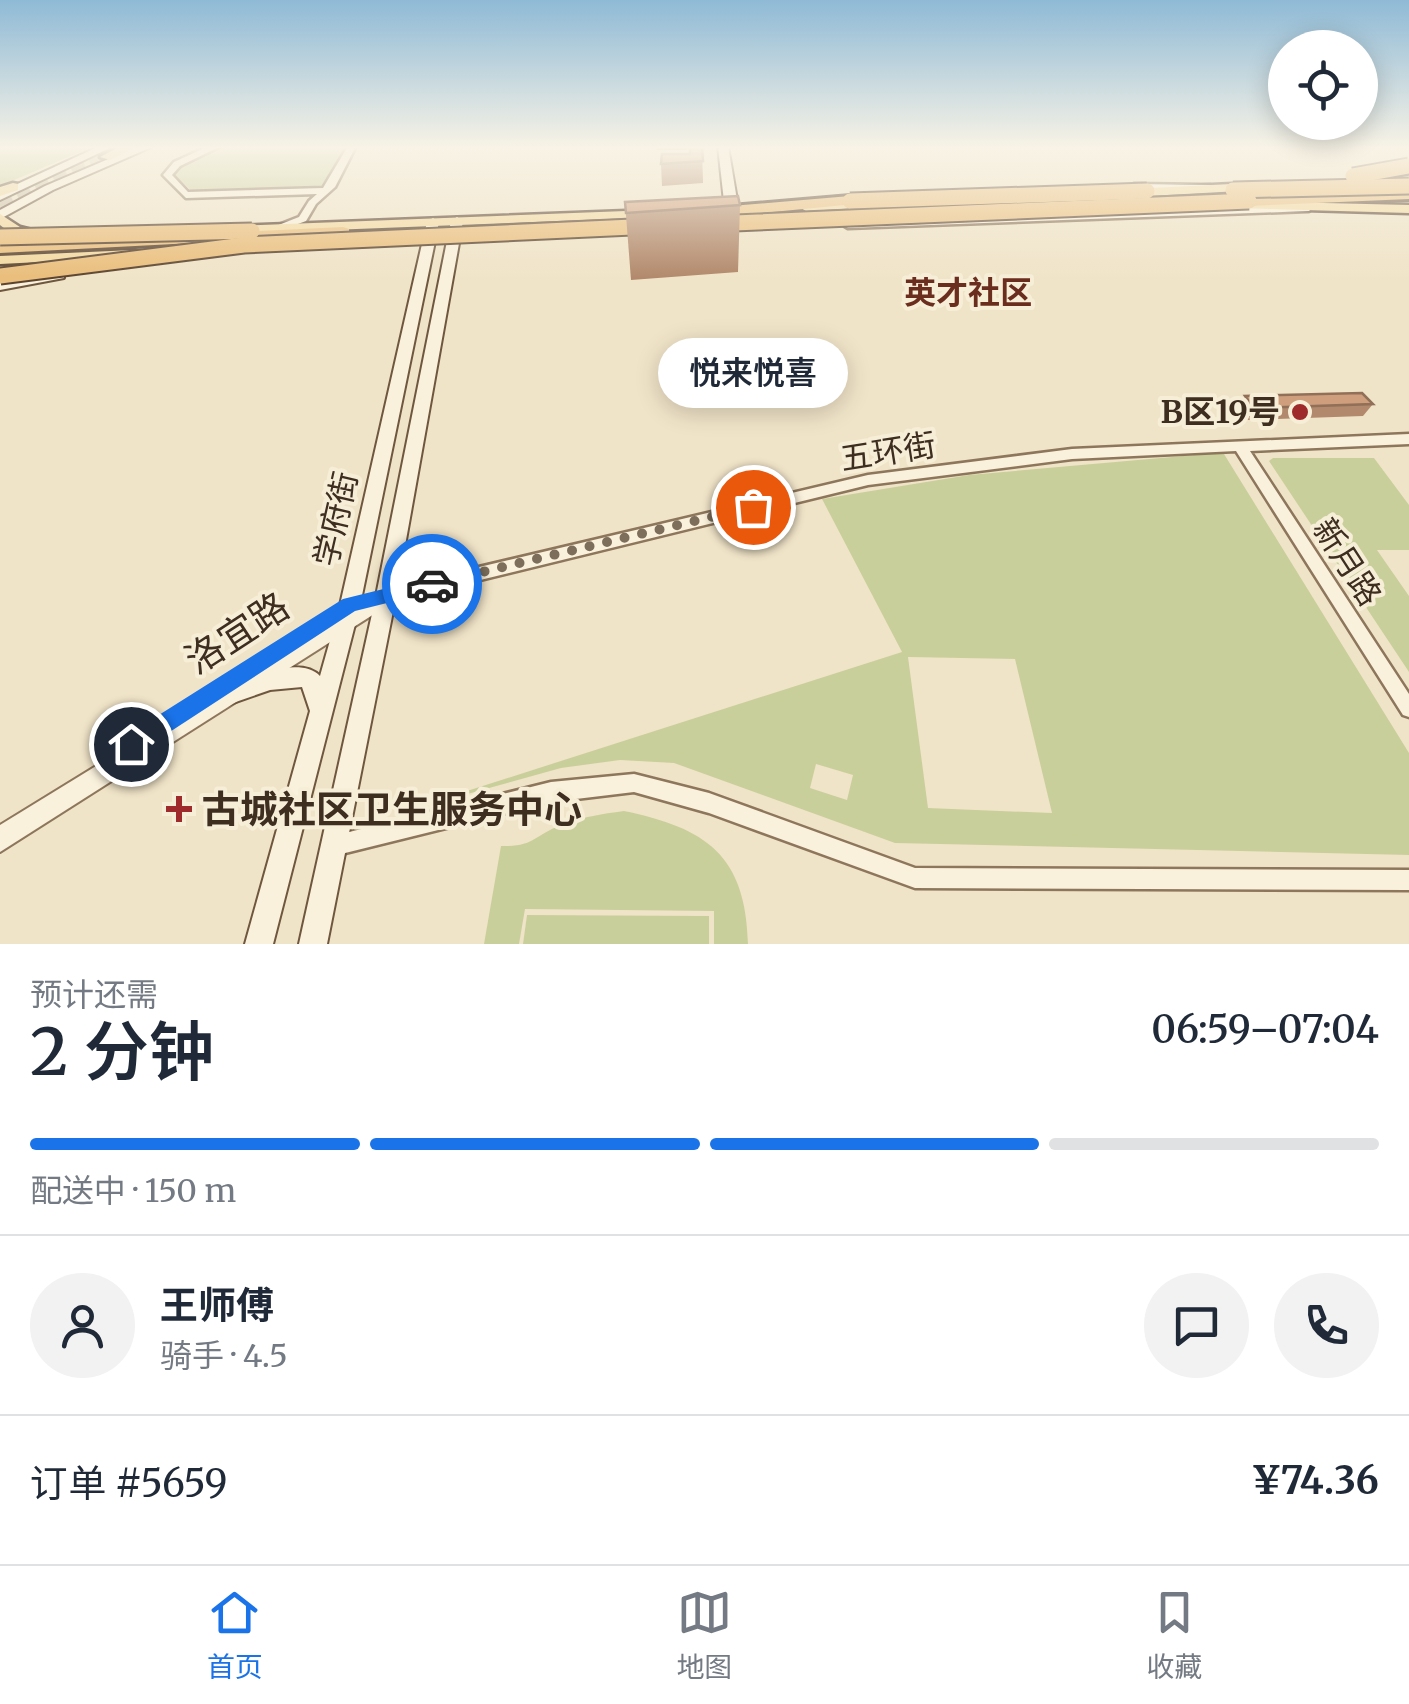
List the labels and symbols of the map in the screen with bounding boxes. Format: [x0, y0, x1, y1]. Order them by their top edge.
district label: 英才社区 [904, 273, 1032, 313]
callout: 悦来悦喜 [658, 337, 848, 407]
place label: B区19号 [1161, 392, 1280, 432]
marker: B区19号 [1289, 401, 1311, 423]
street label: 五环街 [837, 425, 939, 479]
pin [711, 465, 796, 550]
street label: 学府街 [306, 468, 366, 570]
street label: 新月路 [1304, 511, 1390, 613]
courier [382, 534, 482, 634]
street label: 洛宜路 [176, 582, 298, 684]
pin [89, 702, 174, 787]
place label: 古城社区卫生服务中心 [202, 786, 582, 833]
marker: 古城社区卫生服务中心 [166, 796, 192, 822]

